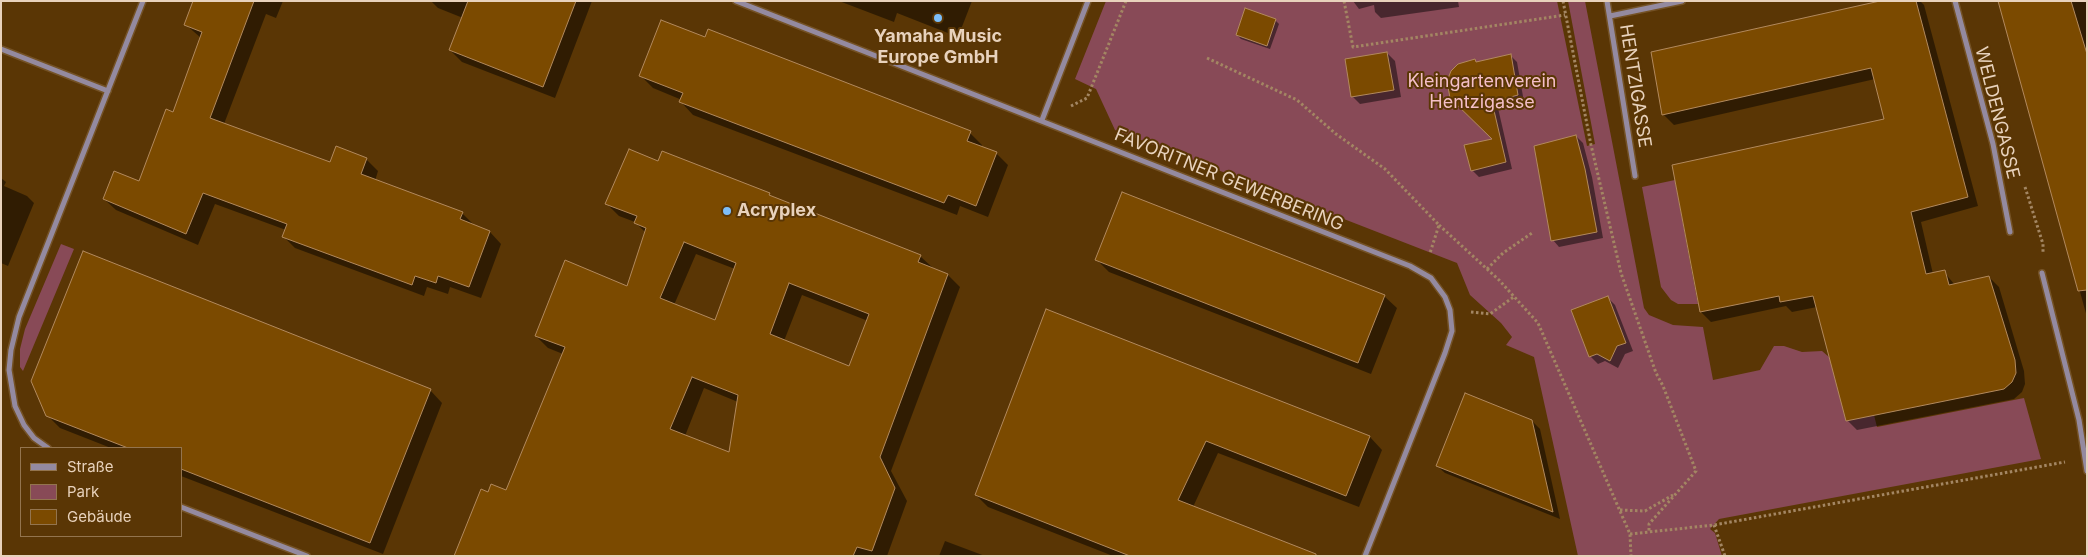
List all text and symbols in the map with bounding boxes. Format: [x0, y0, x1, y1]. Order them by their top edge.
marker: Yamaha Music Europe GmbH [932, 12, 944, 24]
street label: HENTZIGASSE [1615, 23, 1655, 149]
place label: Yamaha Music Europe GmbH [874, 26, 1002, 68]
street label: WELDENGASSE [1970, 45, 2024, 181]
park label: Kleingartenverein Hentzigasse [1408, 71, 1556, 114]
street label: FAVORITNER GEWERBERING [1111, 124, 1347, 236]
place label: Acryplex [737, 200, 816, 222]
marker: Acryplex [721, 205, 733, 217]
legend [20, 447, 182, 537]
text: Straße [67, 457, 114, 476]
text: Park [67, 482, 99, 501]
text: Gebäude [67, 507, 132, 526]

